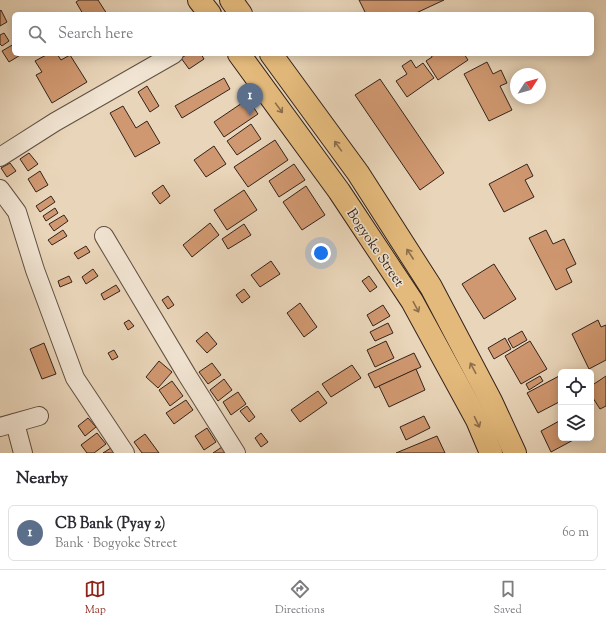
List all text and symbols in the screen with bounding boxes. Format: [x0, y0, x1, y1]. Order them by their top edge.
search box [12, 12, 594, 56]
icon: search [26, 23, 48, 45]
text: Search here [58, 24, 133, 45]
north arrow [510, 68, 546, 104]
pin: 1 [237, 83, 263, 116]
one-way arrow [274, 102, 283, 113]
one-way arrow [334, 141, 342, 152]
street label: Bogyoke Street [341, 205, 408, 291]
your location [311, 243, 331, 263]
one-way arrow [406, 249, 414, 260]
one-way arrow [412, 301, 420, 313]
one-way arrow [469, 362, 477, 374]
map controls [558, 369, 594, 441]
button: locate [558, 369, 594, 405]
button: layers [558, 405, 594, 441]
one-way arrow [474, 416, 481, 428]
text: Nearby [16, 467, 68, 491]
text: CB Bank (Pyay 2) [55, 514, 166, 535]
text: 1 [28, 524, 32, 542]
text: 60 m [562, 524, 589, 542]
text: Bank · Bogyoke Street [55, 535, 177, 553]
tab: Map [84, 578, 106, 618]
tab: Directions [275, 578, 325, 618]
tab: Saved [493, 578, 522, 618]

